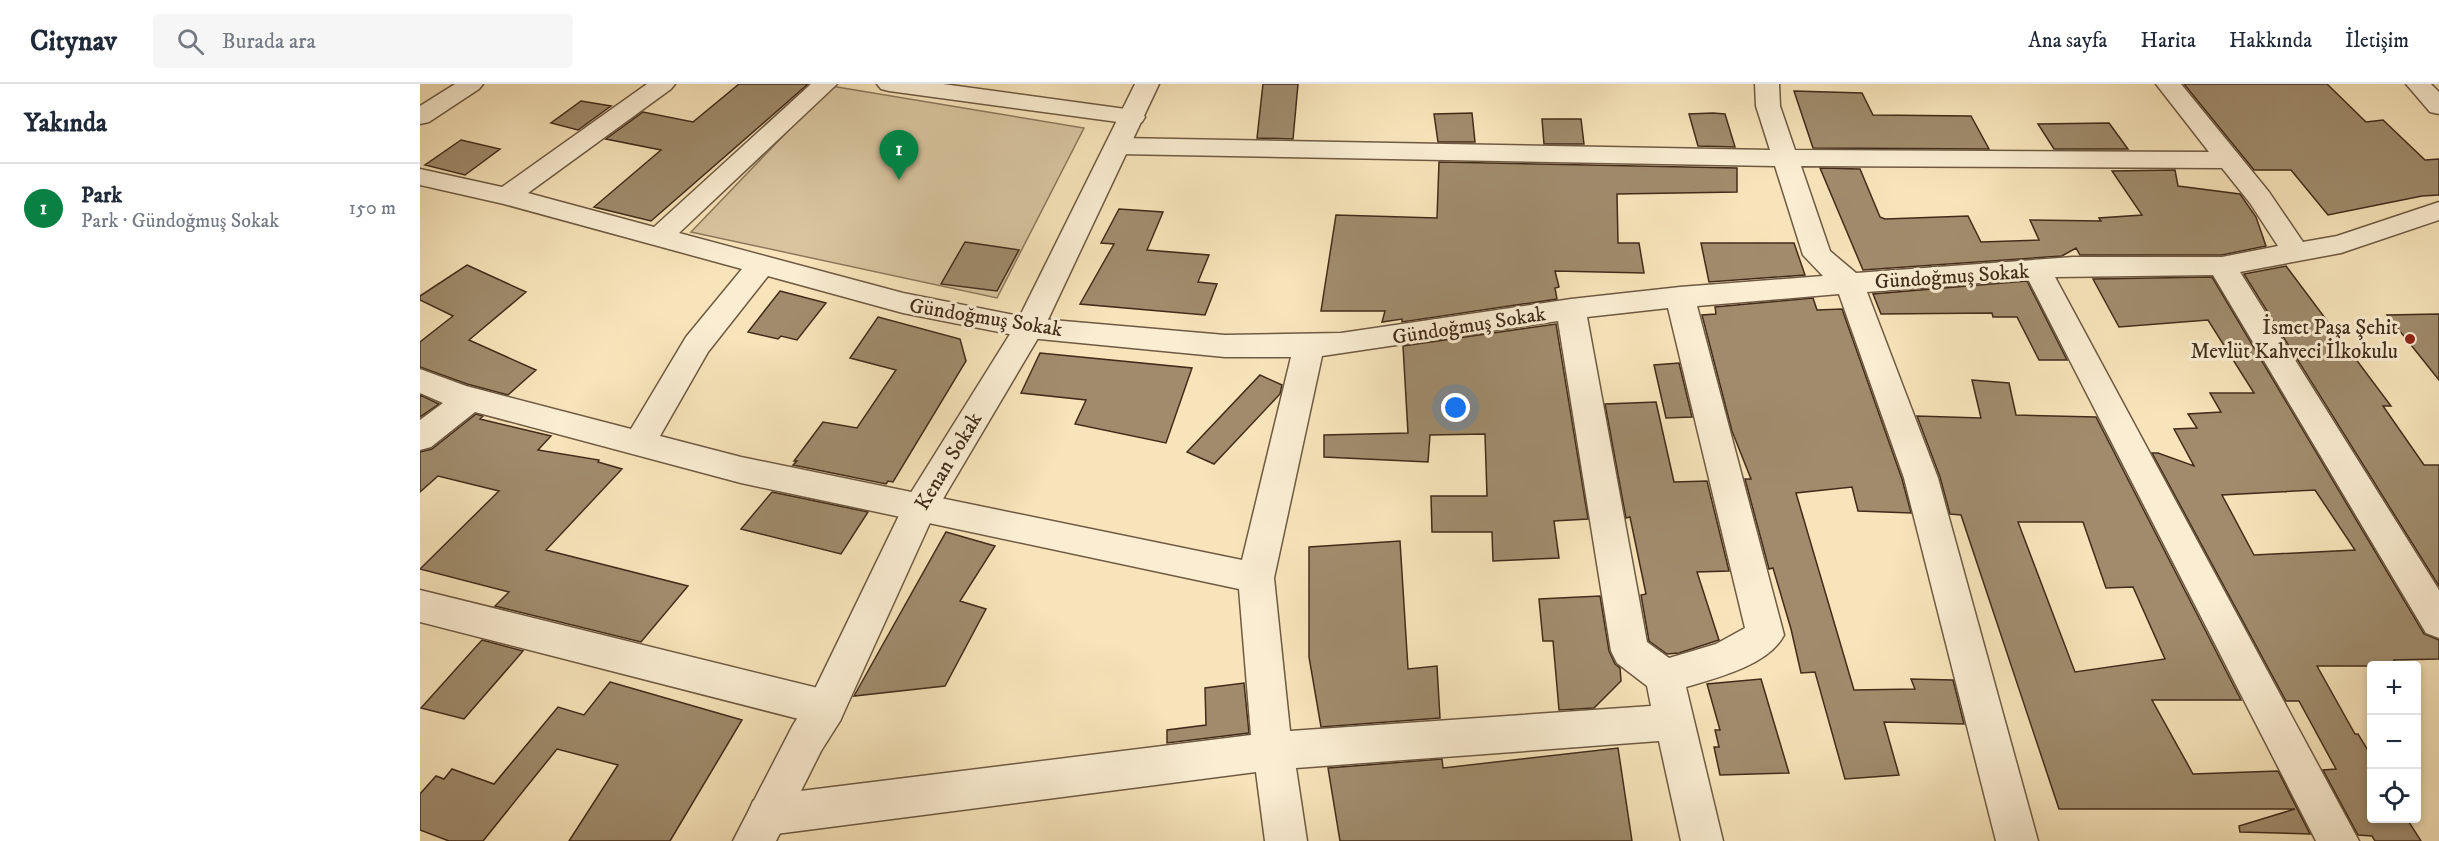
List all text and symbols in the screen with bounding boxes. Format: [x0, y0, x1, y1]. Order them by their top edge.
search box [153, 14, 573, 68]
text: Citynav [30, 24, 117, 59]
icon: search [174, 25, 207, 58]
text: Burada ara [222, 28, 316, 55]
text: Ana sayfa [2028, 28, 2108, 54]
text: Harita [2141, 28, 2196, 54]
text: Hakkında [2229, 28, 2312, 54]
text: İletişim [2345, 28, 2409, 54]
text: Yakında [24, 107, 107, 140]
pin: 1 [880, 130, 918, 180]
text: Park [81, 182, 122, 209]
text: 1 [40, 196, 47, 221]
text: 150 m [349, 196, 396, 221]
text: Park · Gündoğmuş Sokak [81, 209, 279, 234]
street label: Gündoğmuş Sokak [1874, 259, 2031, 295]
street label: Gündoğmuş Sokak [907, 293, 1065, 343]
street label: Gündoğmuş Sokak [1391, 301, 1548, 351]
place label: İsmet Paşa Şehit Mevlüt Kahveci İlkokulu [2190, 314, 2398, 365]
marker: İsmet Paşa Şehit Mevlüt Kahveci İlkokulu [2403, 332, 2417, 346]
your location [1441, 393, 1470, 422]
street label: Kenan Sokak [910, 407, 988, 515]
map controls [2367, 661, 2421, 823]
button: + [2367, 661, 2421, 715]
button: − [2367, 715, 2421, 769]
button: locate [2367, 769, 2421, 823]

